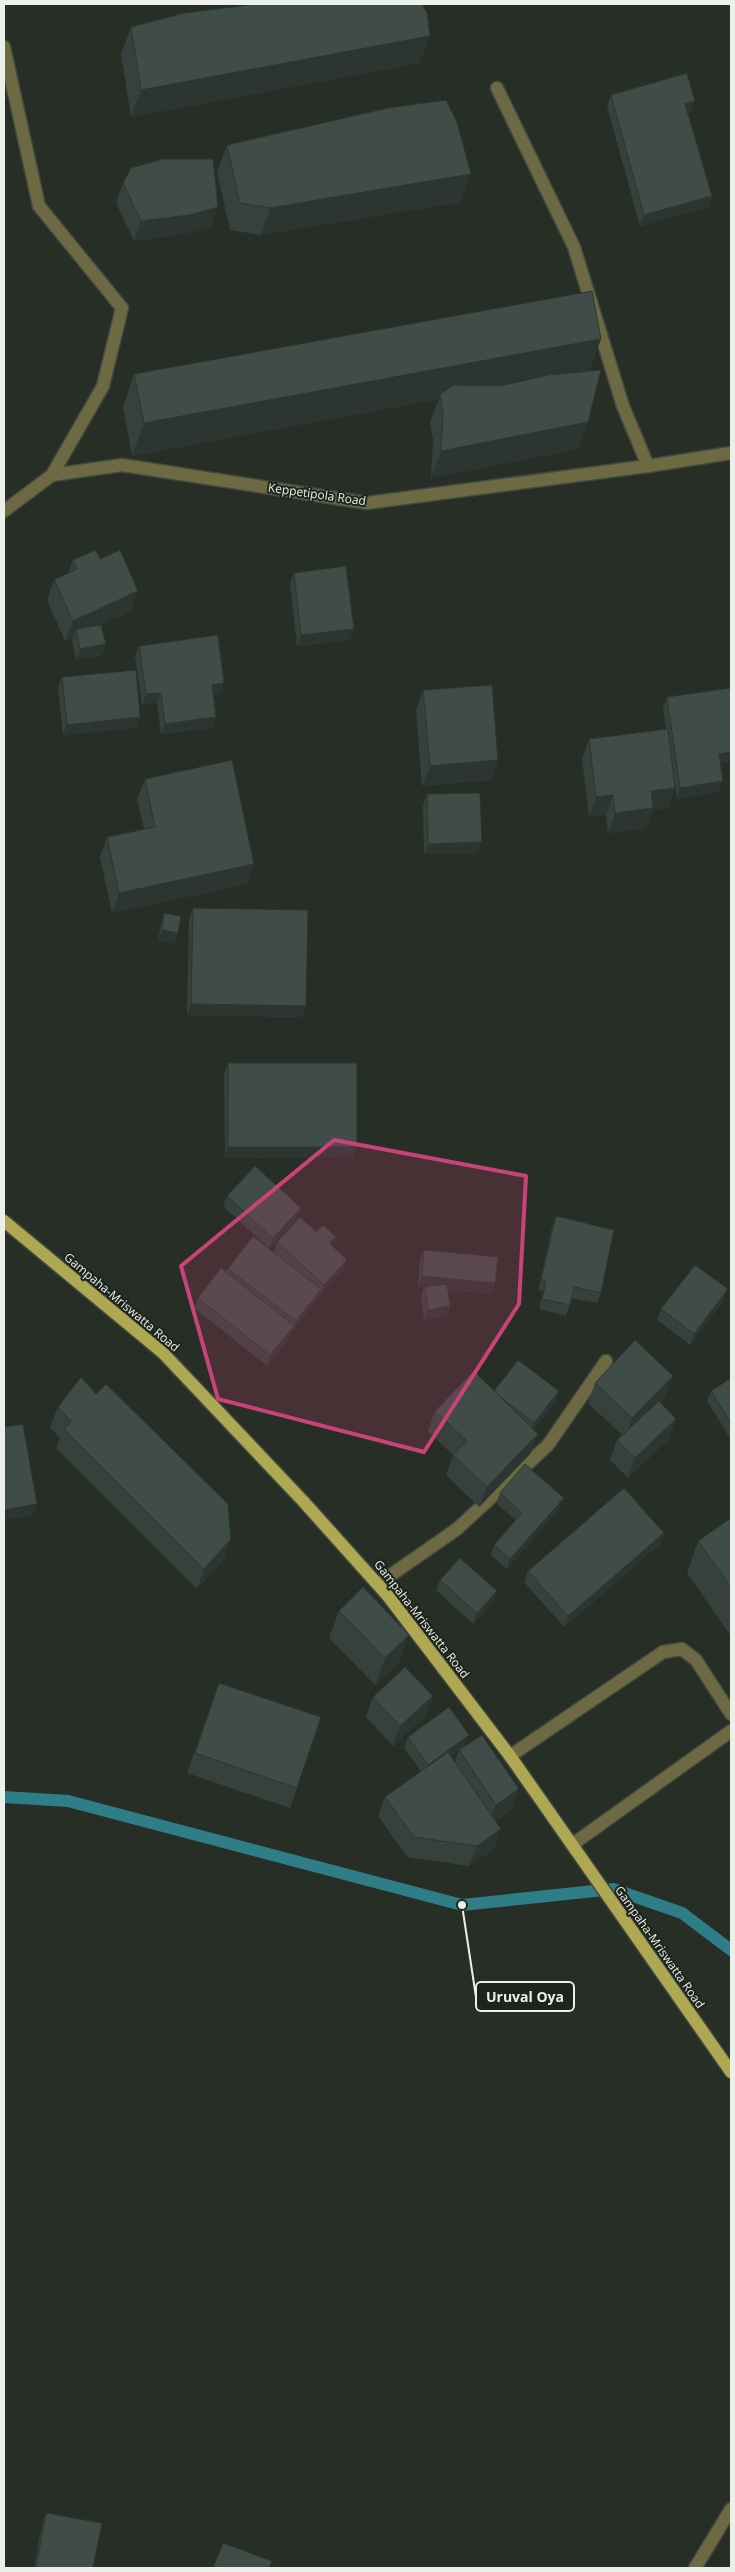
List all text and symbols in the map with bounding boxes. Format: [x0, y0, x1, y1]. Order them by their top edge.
street label: Keppetipola Road [267, 479, 367, 509]
street label: Gampaha-Mriswatta Road [61, 1249, 183, 1355]
street label: Gampaha-Mriswatta Road [370, 1556, 474, 1682]
street label: Gampaha-Mriswatta Road [611, 1882, 709, 2012]
callout: Uruval Oya [476, 1982, 574, 2011]
text: Uruval Oya [486, 1987, 564, 2006]

